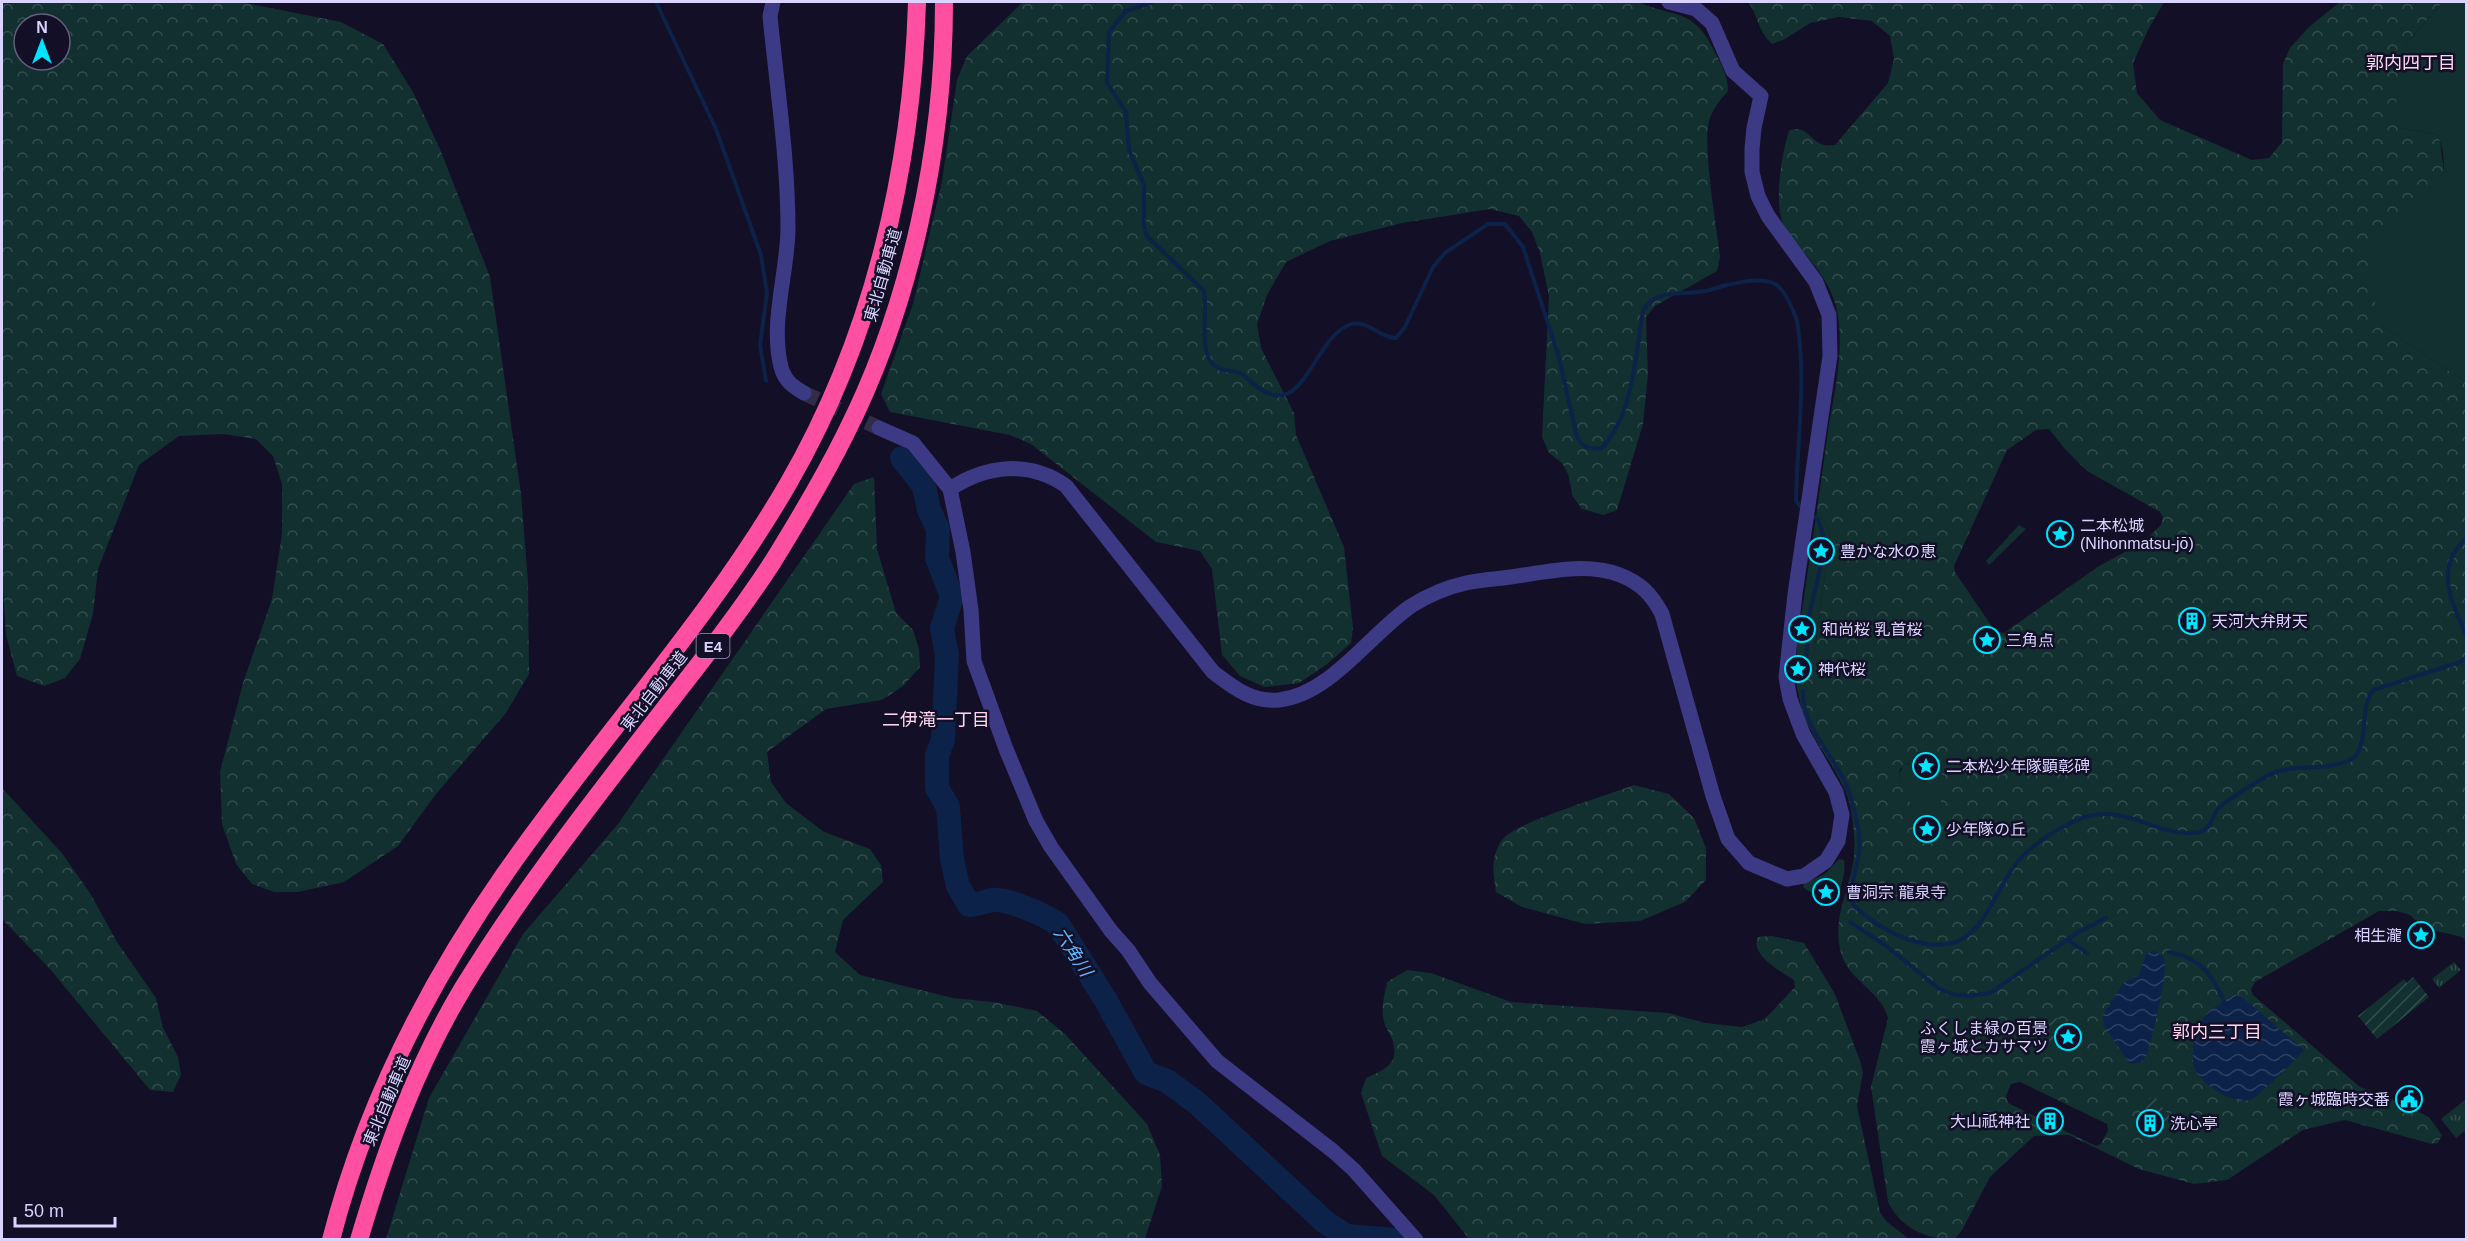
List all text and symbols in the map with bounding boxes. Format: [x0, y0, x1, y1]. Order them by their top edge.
north arrow [12, 12, 72, 72]
text: N [36, 19, 48, 36]
district label: 郭内四丁目 [2366, 53, 2456, 73]
street label: 東北自動車道 [862, 227, 904, 323]
place label: 二本松城 (Nihonmatsu-jō) [2080, 517, 2194, 552]
place icon: 二本松城 (Nihonmatsu-jō) [2045, 519, 2075, 549]
place icon: 豊かな水の恵 [1806, 536, 1836, 566]
place label: 豊かな水の恵 [1840, 543, 1936, 560]
building icon: 天河大弁財天 [2177, 606, 2207, 636]
place label: 天河大弁財天 [2212, 613, 2308, 630]
place icon: 和尚桜 乳首桜 [1787, 614, 1817, 644]
place label: 和尚桜 乳首桜 [1822, 621, 1922, 638]
place icon: 三角点 [1972, 625, 2002, 655]
place label: 三角点 [2006, 632, 2054, 649]
road number: E4 [696, 634, 730, 658]
street label: 東北自動車道 [618, 648, 690, 734]
place icon: 神代桜 [1783, 654, 1813, 684]
place label: 神代桜 [1818, 661, 1866, 678]
district label: 二伊滝一丁目 [882, 710, 990, 730]
place icon: 二本松少年隊顕彰碑 [1911, 751, 1941, 781]
place label: 二本松少年隊顕彰碑 [1946, 758, 2090, 775]
place icon: 少年隊の丘 [1912, 814, 1942, 844]
place label: 少年隊の丘 [1946, 821, 2026, 838]
place icon: 曹洞宗 龍泉寺 [1811, 877, 1841, 907]
place label: 曹洞宗 龍泉寺 [1846, 884, 1946, 901]
place icon: 相生瀧 [2406, 920, 2436, 950]
water label: 六角川 [1050, 924, 1097, 982]
place label: 相生瀧 [2354, 927, 2402, 944]
place label: ふくしま緑の百景 霞ヶ城とカサマツ [1920, 1020, 2048, 1055]
place icon: ふくしま緑の百景 霞ヶ城とカサマツ [2053, 1022, 2083, 1052]
district label: 郭内三丁目 [2172, 1022, 2262, 1042]
street label: 東北自動車道 [360, 1053, 414, 1149]
public building icon: 霞ヶ城臨時交番 [2394, 1084, 2424, 1114]
place label: 霞ヶ城臨時交番 [2278, 1091, 2390, 1108]
building icon: 大山祇神社 [2035, 1106, 2065, 1136]
building icon: 洗心亭 [2135, 1108, 2165, 1138]
place label: 大山祇神社 [1950, 1113, 2030, 1130]
place label: 洗心亭 [2170, 1115, 2218, 1132]
scale bar [15, 1190, 116, 1228]
text: 50 m [24, 1201, 64, 1221]

